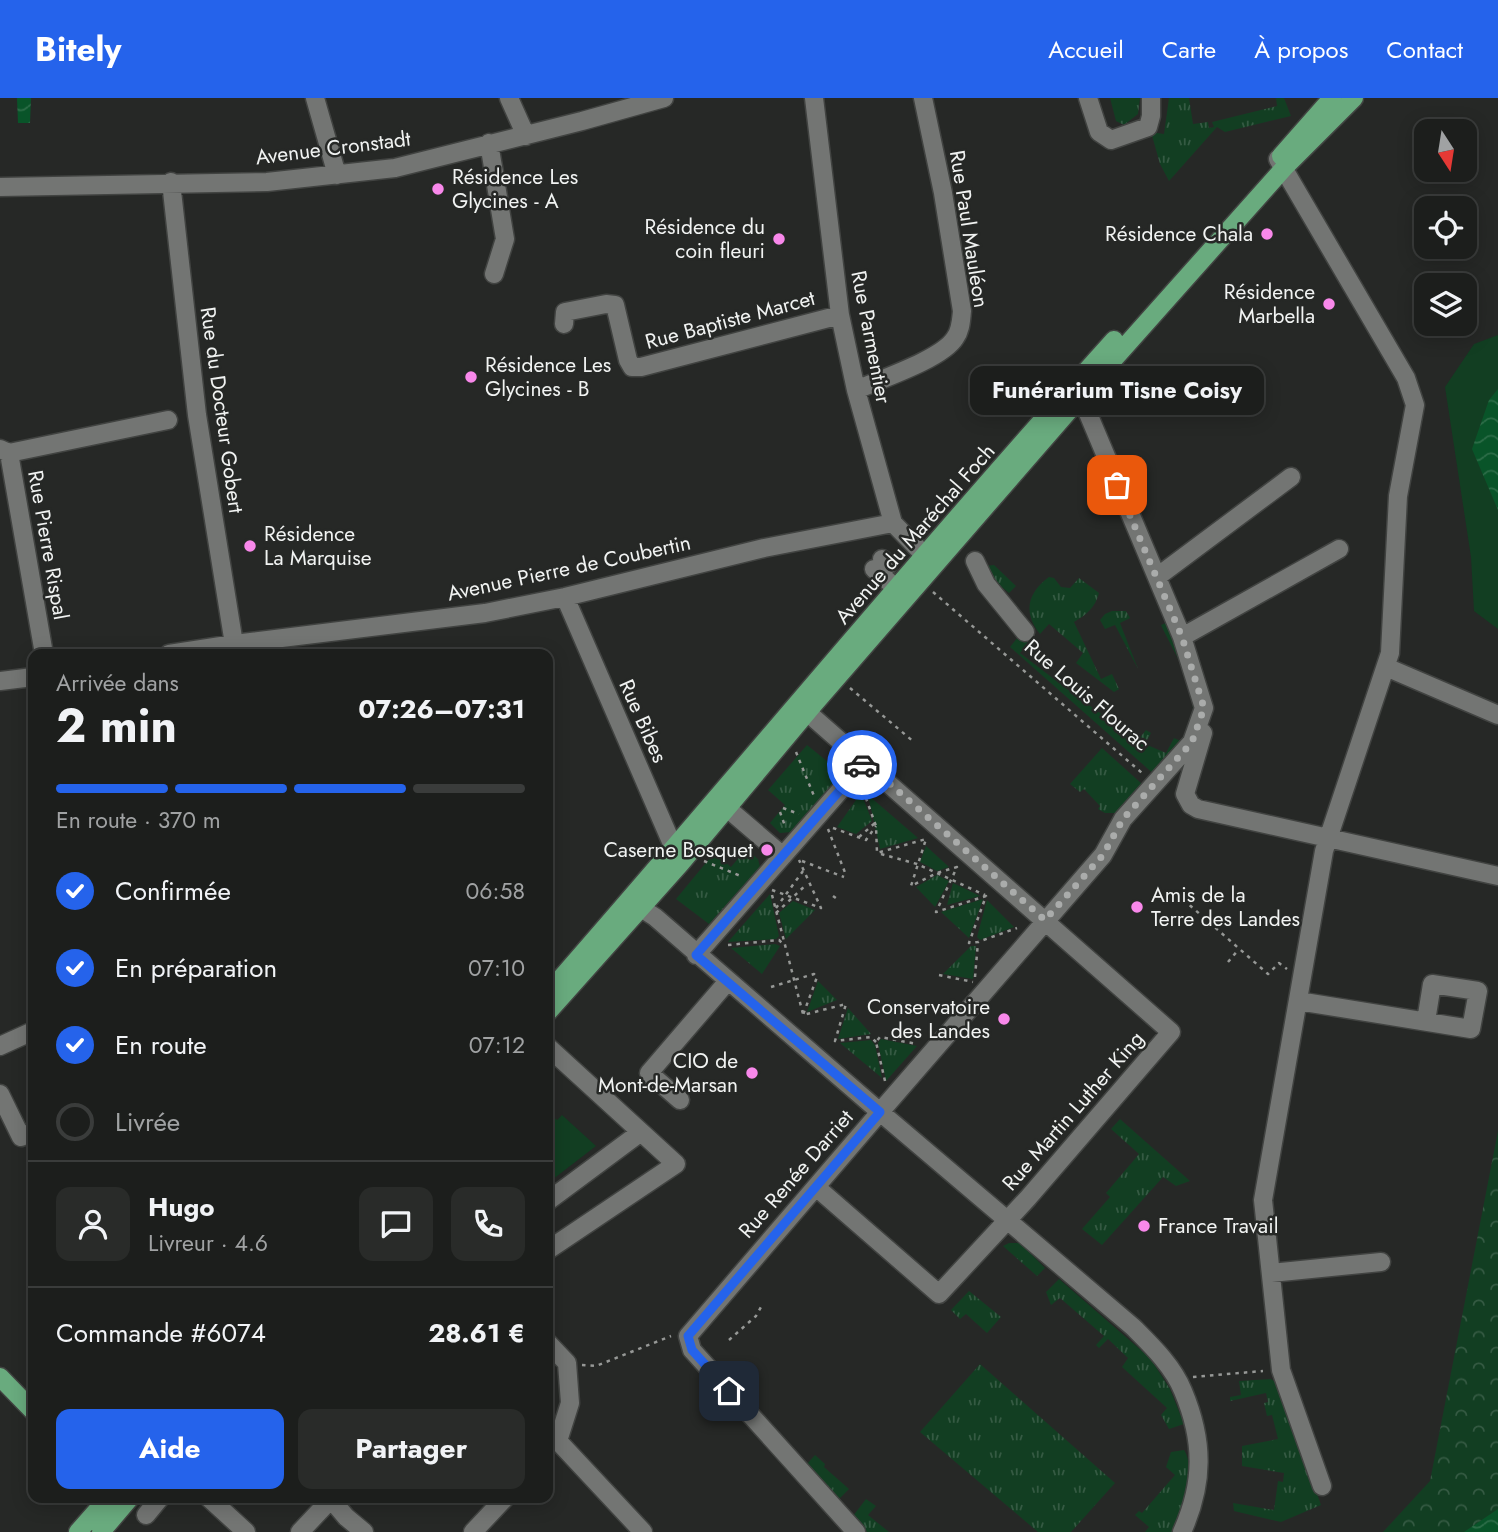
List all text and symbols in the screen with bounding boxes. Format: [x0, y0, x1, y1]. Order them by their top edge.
text: Bitely [35, 26, 122, 73]
text: Accueil [1048, 32, 1124, 67]
text: Carte [1162, 32, 1216, 67]
text: À propos [1254, 32, 1348, 67]
text: Contact [1386, 32, 1463, 67]
north arrow [1414, 119, 1477, 182]
map controls [1414, 119, 1477, 336]
street label: Avenue Cronstadt [254, 124, 412, 172]
street label: Rue Paul Mauléon [942, 148, 996, 310]
place label: Résidence Les Glycines - A [452, 162, 578, 216]
marker: Résidence Les Glycines - A [430, 181, 446, 197]
button: locate [1414, 196, 1477, 259]
place label: Résidence du coin fleuri [645, 212, 765, 266]
place label: Résidence Chala [1105, 219, 1253, 249]
marker: Résidence Chala [1259, 226, 1275, 242]
marker: Résidence du coin fleuri [771, 231, 787, 247]
street label: Rue Parmentier [843, 268, 899, 407]
button: layers [1414, 273, 1477, 336]
place label: Résidence Marbella [1224, 277, 1315, 331]
street label: Rue Baptiste Marcet [642, 283, 818, 357]
marker: Résidence Marbella [1321, 296, 1337, 312]
street label: Rue du Docteur Gobert [193, 305, 251, 515]
place label: Résidence Les Glycines - B [485, 350, 611, 404]
callout: Funérarium Tisne Coisy [970, 366, 1264, 415]
marker: Résidence Les Glycines - B [463, 369, 479, 385]
text: Funérarium Tisne Coisy [992, 373, 1242, 407]
street label: Avenue du Maréchal Foch [828, 437, 1002, 631]
pin [1087, 455, 1147, 515]
icon: bag [1098, 466, 1136, 504]
street label: Rue Pierre Rispal [20, 468, 76, 622]
place label: Résidence La Marquise [264, 519, 372, 573]
street label: Avenue Pierre de Coubertin [444, 528, 694, 608]
marker: Résidence La Marquise [242, 538, 258, 554]
street label: Rue Louis Flourac [1018, 632, 1156, 758]
text: Arrivée dans [56, 666, 179, 700]
street label: Rue Bibes [611, 675, 675, 767]
text: 07:26–07:31 [358, 690, 525, 728]
text: 2 min [56, 693, 177, 759]
courier [827, 730, 897, 800]
icon: car [843, 746, 881, 784]
text: En route · 370 m [56, 803, 221, 837]
place label: Caserne Bosquet [603, 835, 753, 865]
marker: Caserne Bosquet [759, 842, 775, 858]
icon: check [56, 872, 94, 910]
text: Confirmée [115, 872, 231, 910]
text: 06:58 [466, 874, 525, 908]
place label: Amis de la Terre des Landes [1151, 880, 1300, 934]
marker: Amis de la Terre des Landes [1129, 899, 1145, 915]
icon: check [56, 949, 94, 987]
text: En préparation [115, 949, 277, 987]
text: 07:10 [468, 951, 525, 985]
place label: Conservatoire des Landes [867, 992, 990, 1046]
marker: Conservatoire des Landes [996, 1011, 1012, 1027]
street label: Rue Martin Luther King [995, 1025, 1151, 1197]
icon: check [56, 1026, 94, 1064]
text: En route [115, 1026, 207, 1064]
text: 07:12 [469, 1028, 525, 1062]
place label: CIO de Mont-de-Marsan [598, 1046, 738, 1100]
marker: CIO de Mont-de-Marsan [744, 1065, 760, 1081]
text: Livrée [115, 1103, 180, 1141]
street label: Rue Renée Darriet [732, 1103, 860, 1245]
button: person [56, 1187, 130, 1261]
button: chat [359, 1187, 433, 1261]
button: phone [451, 1187, 525, 1261]
text: Hugo [148, 1188, 215, 1226]
place label: France Travail [1158, 1211, 1278, 1241]
marker: France Travail [1136, 1218, 1152, 1234]
text: Livreur · 4.6 [148, 1226, 268, 1260]
text: Commande #6074 [56, 1314, 266, 1352]
text: 28.61 € [428, 1314, 525, 1352]
pin [699, 1361, 759, 1421]
icon: home [710, 1372, 748, 1410]
button: Aide [56, 1409, 284, 1489]
button: Partager [298, 1409, 525, 1489]

